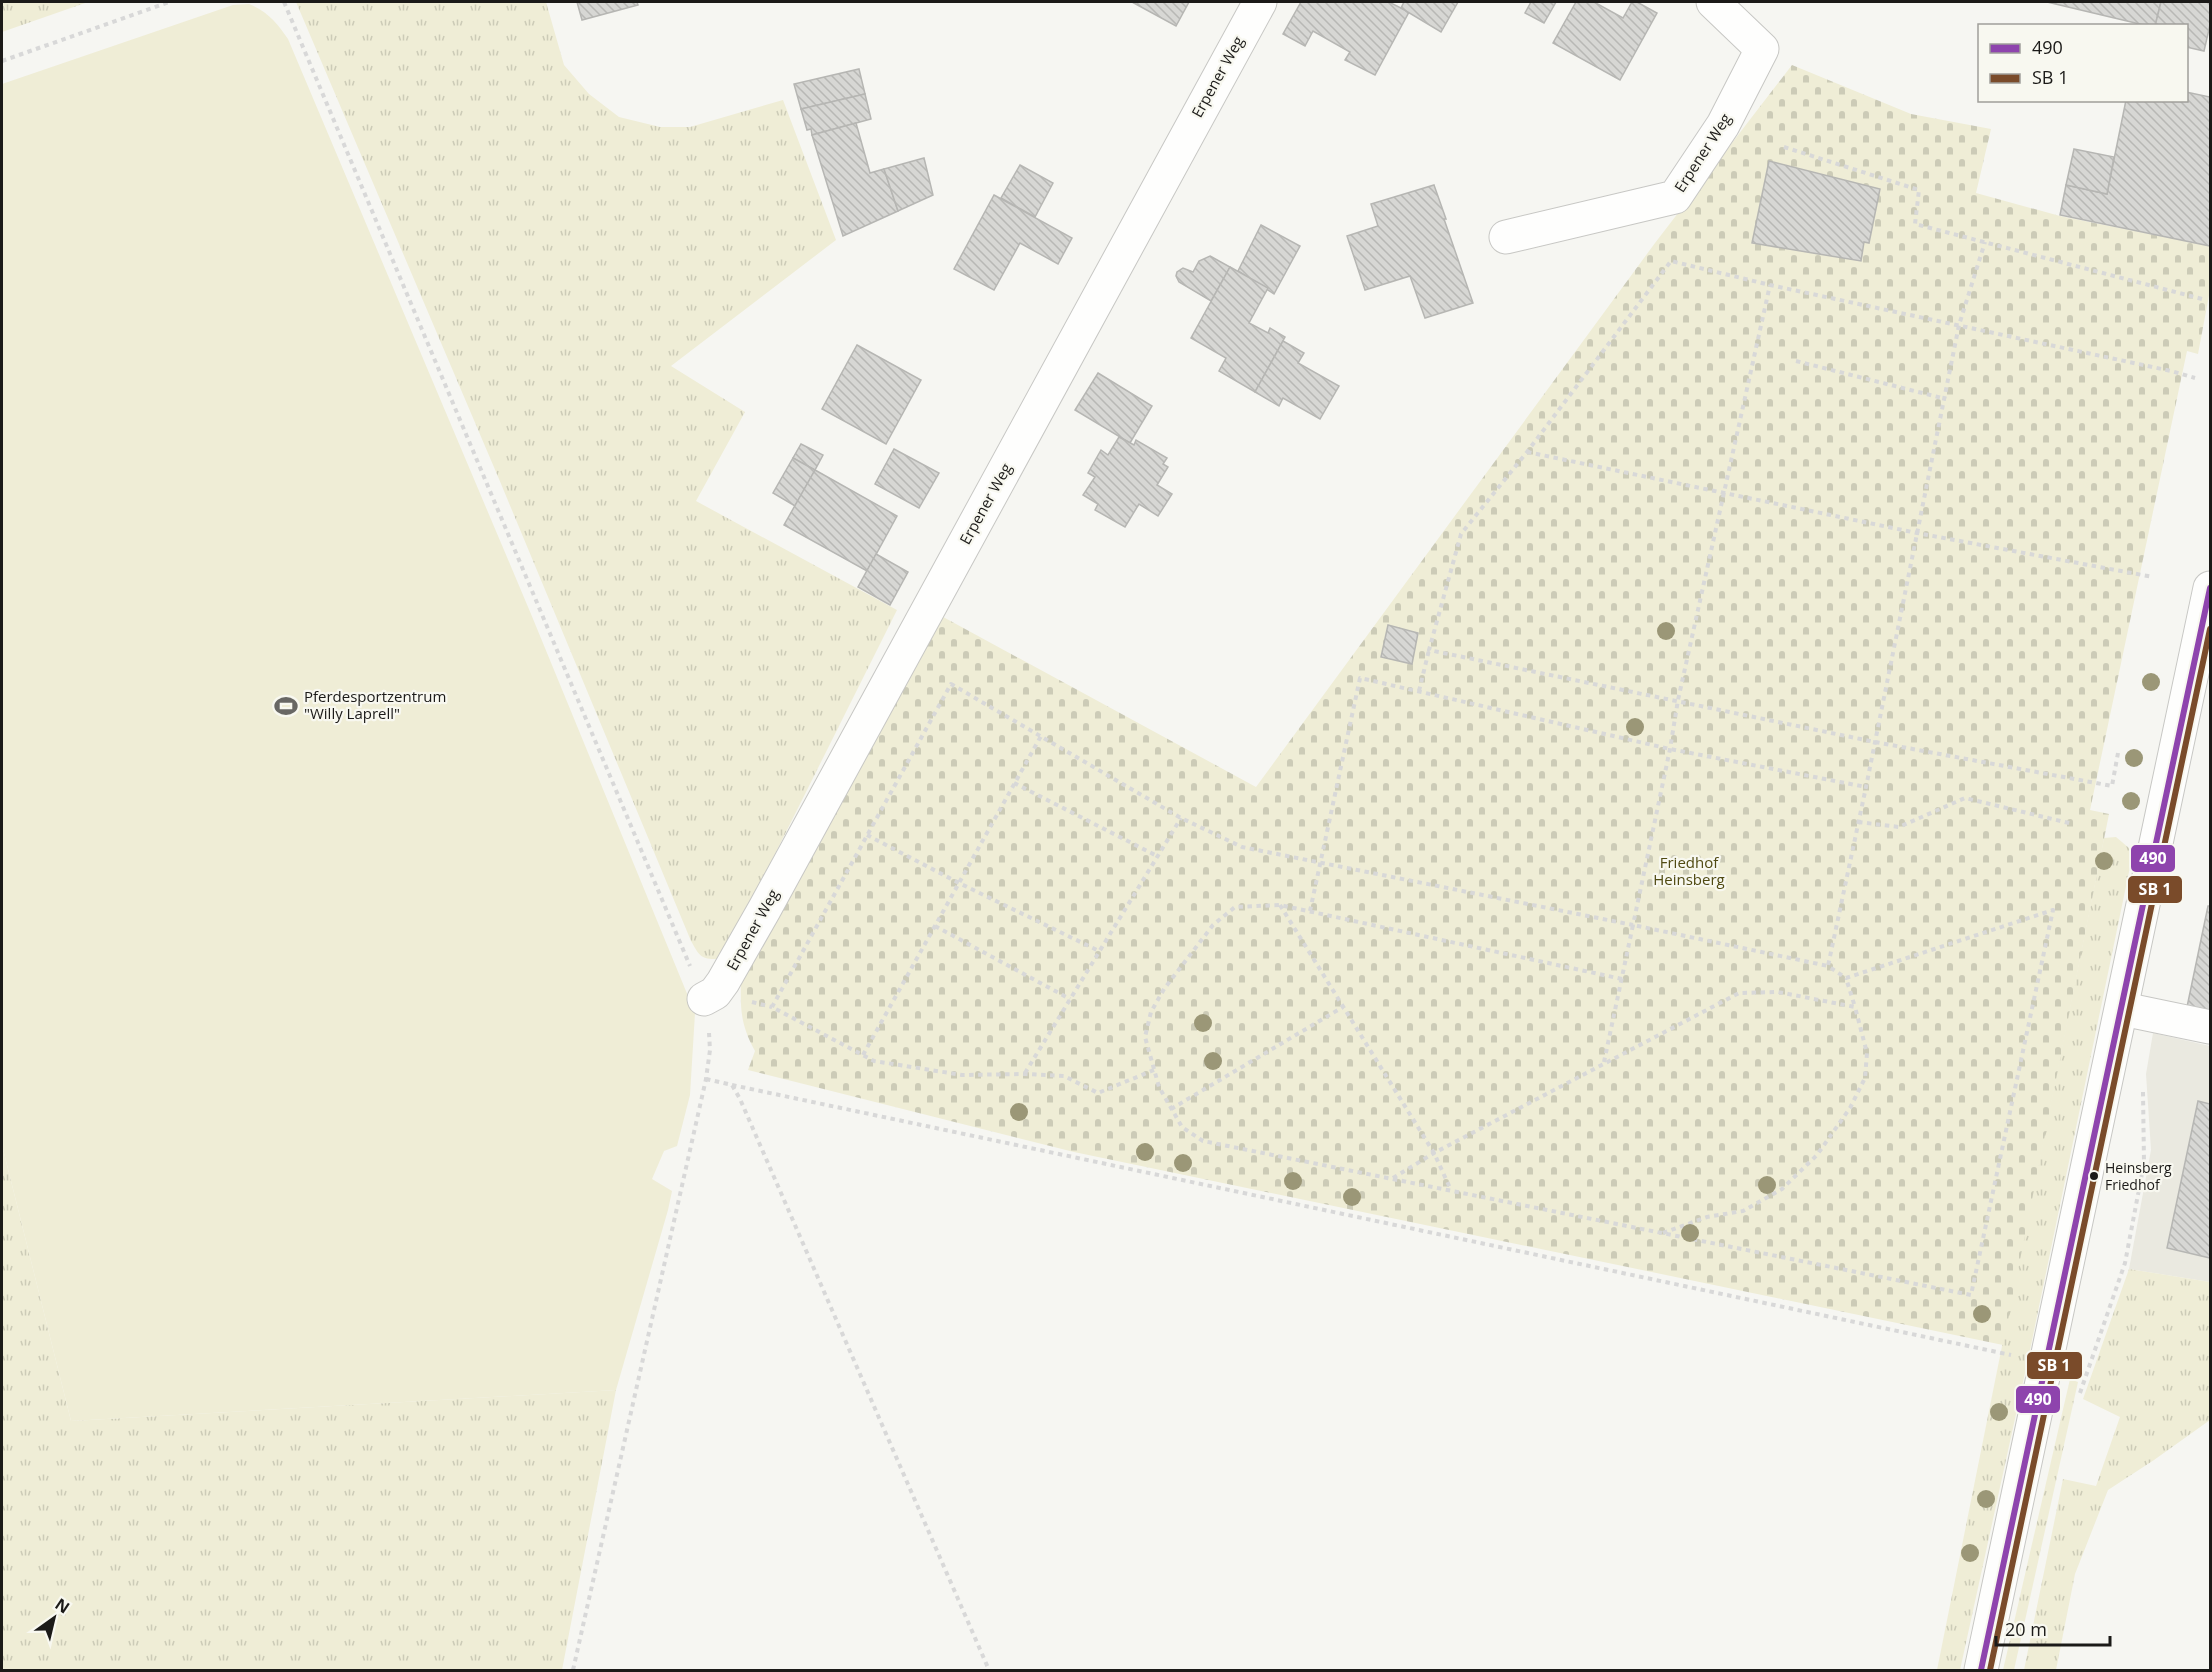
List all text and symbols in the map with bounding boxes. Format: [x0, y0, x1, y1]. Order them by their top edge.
legend [1978, 24, 2188, 102]
street label: Erpener Weg [1187, 32, 1248, 121]
text: 490 [2032, 35, 2063, 59]
text: SB 1 [2032, 65, 2068, 89]
street label: Erpener Weg [1669, 109, 1735, 196]
street label: Erpener Weg [955, 459, 1016, 548]
place label: Pferdesportzentrum "Willy Laprell" [304, 686, 446, 723]
sports icon: Pferdesportzentrum "Willy Laprell" [273, 693, 299, 719]
line badge: 490 [2130, 844, 2176, 873]
text: 490 [2139, 847, 2167, 869]
park label: Friedhof Heinsberg [1653, 852, 1725, 889]
line badge: SB 1 [2127, 875, 2183, 904]
text: SB 1 [2139, 878, 2171, 900]
street label: Erpener Weg [722, 885, 783, 974]
place label: Heinsberg Friedhof [2105, 1158, 2172, 1194]
marker: Heinsberg Friedhof [2088, 1170, 2100, 1182]
line badge: SB 1 [2026, 1351, 2083, 1380]
text: SB 1 [2038, 1354, 2070, 1376]
line badge: 490 [2015, 1385, 2061, 1414]
text: 490 [2024, 1388, 2052, 1410]
north arrow [24, 1588, 84, 1648]
text: N [51, 1593, 74, 1618]
scale bar [1996, 1609, 2110, 1647]
text: 20 m [2005, 1617, 2047, 1641]

